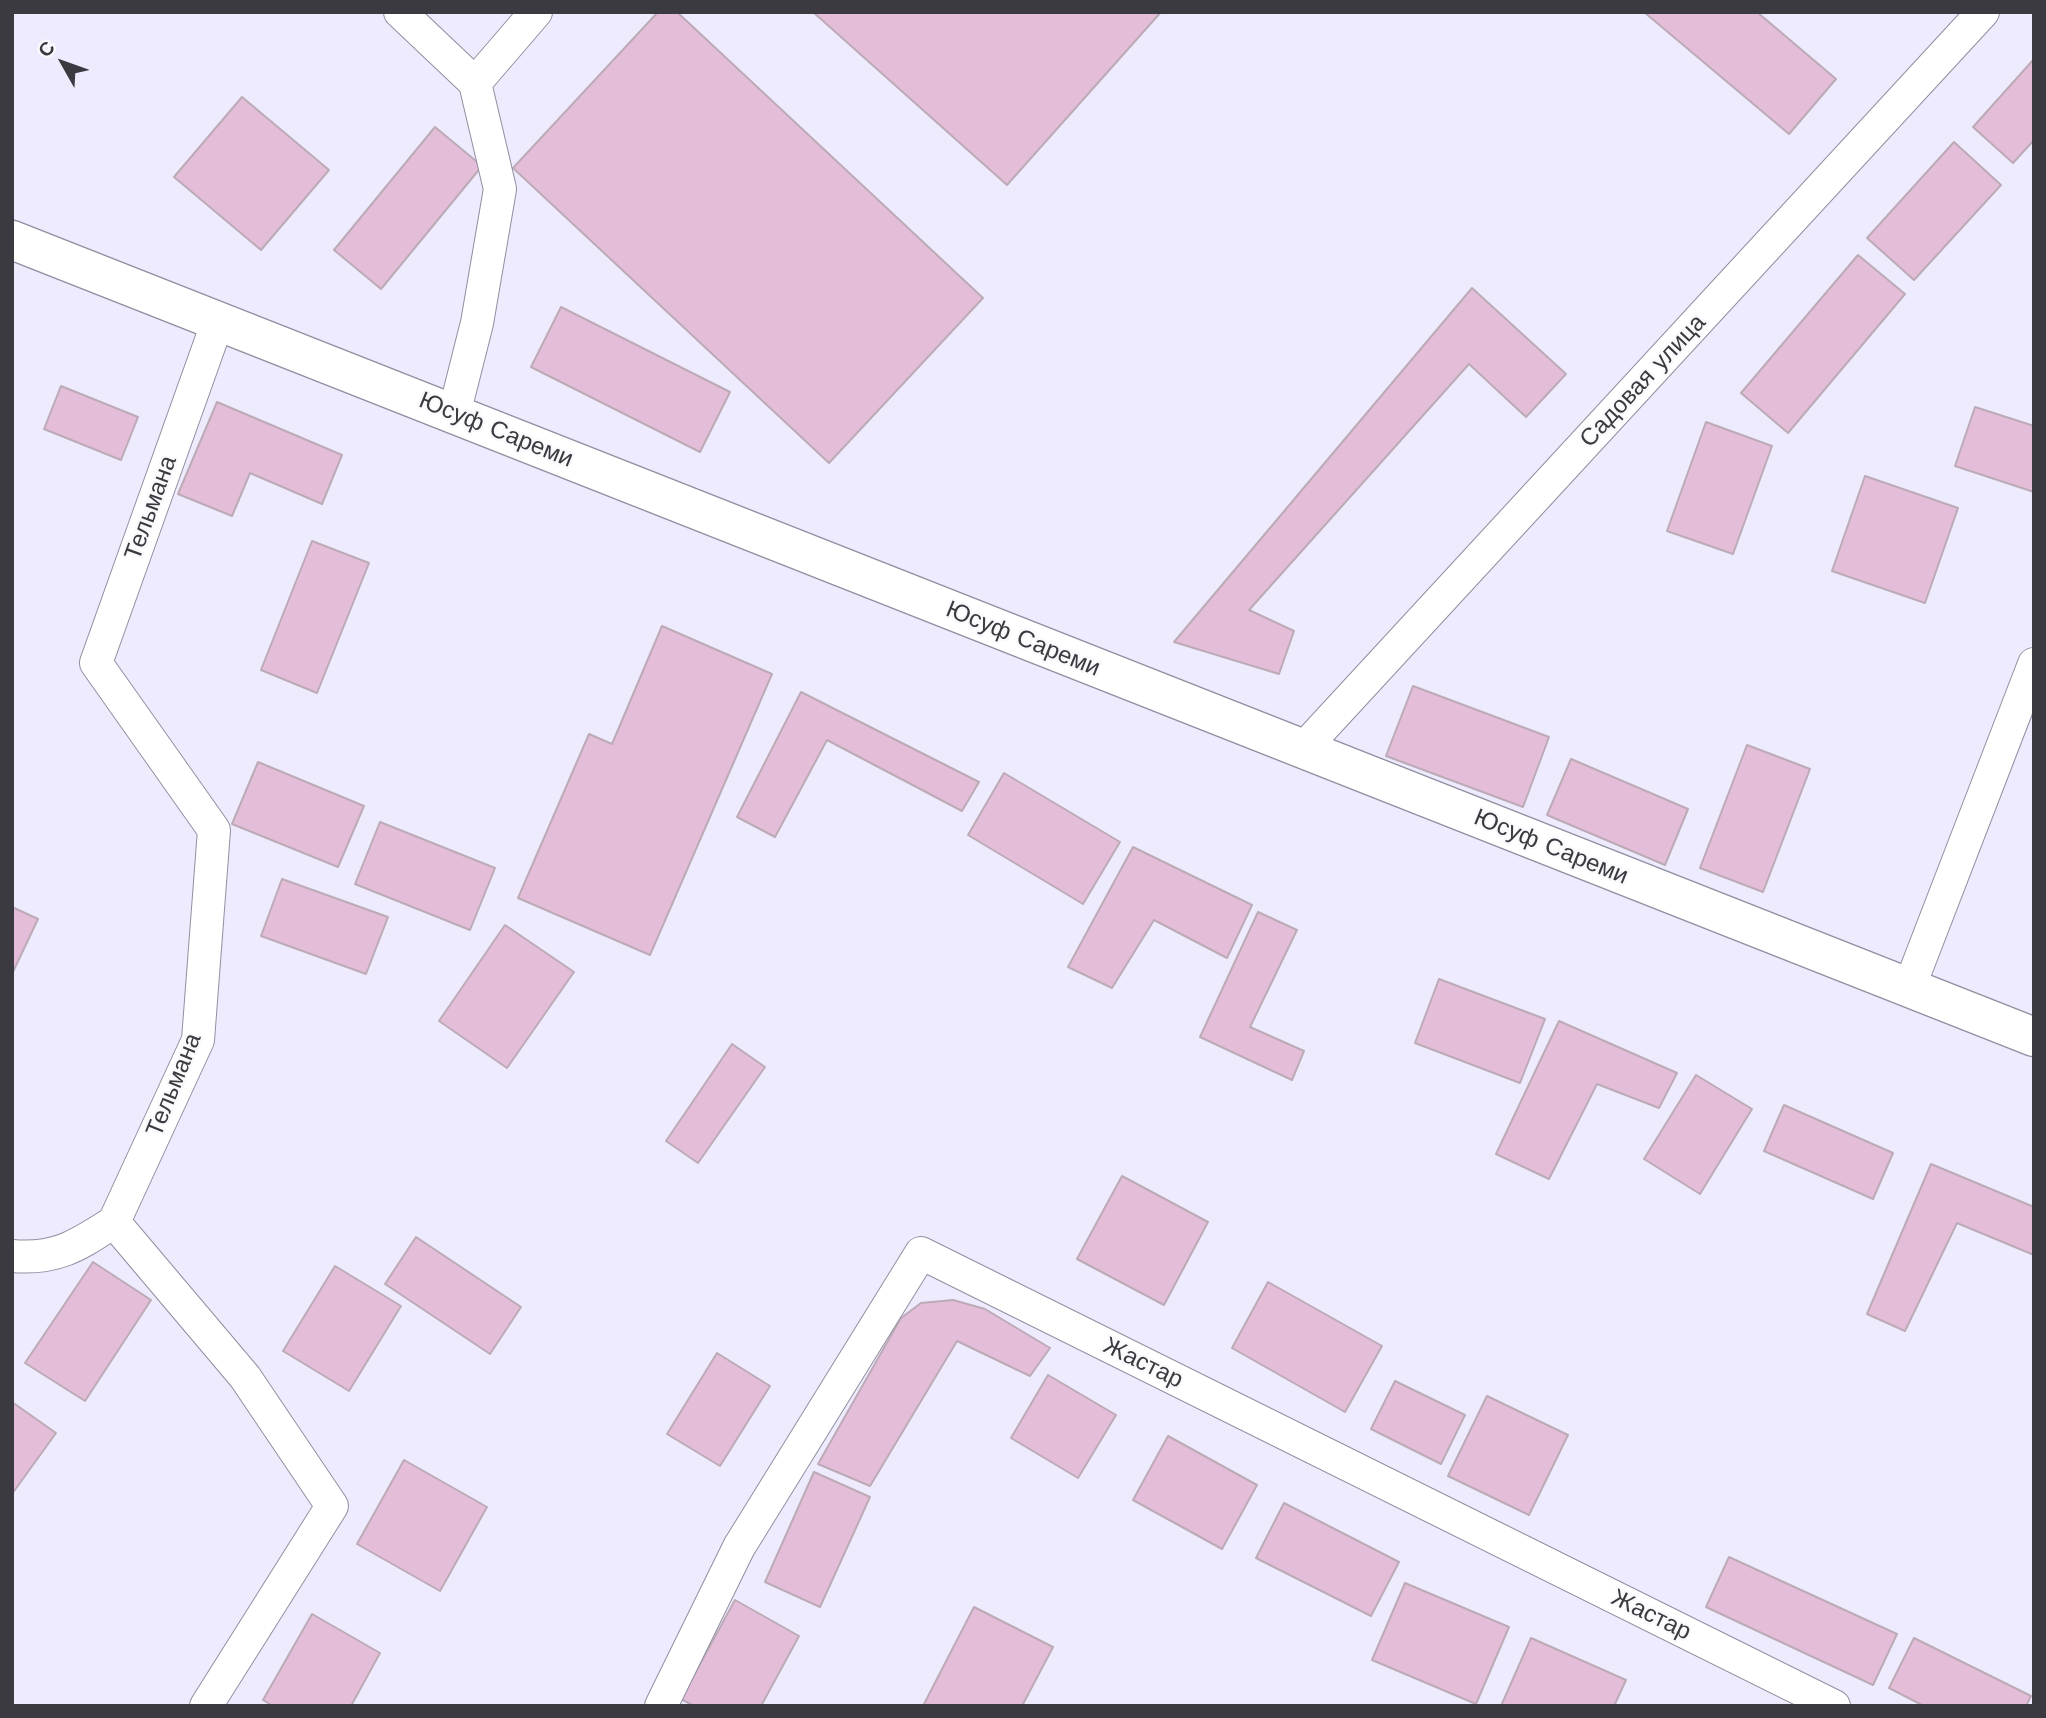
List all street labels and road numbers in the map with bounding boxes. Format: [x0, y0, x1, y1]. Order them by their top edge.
street label: Садовая улица [1574, 309, 1712, 453]
street label: Юсуф Сареми [415, 386, 577, 474]
street label: Тельмана [119, 452, 183, 564]
street label: Юсуф Сареми [942, 595, 1104, 683]
street label: Юсуф Сареми [1470, 803, 1632, 891]
street label: Тельмана [140, 1029, 208, 1141]
street label: Жастар [1098, 1331, 1188, 1395]
street label: Жастар [1606, 1583, 1696, 1647]

